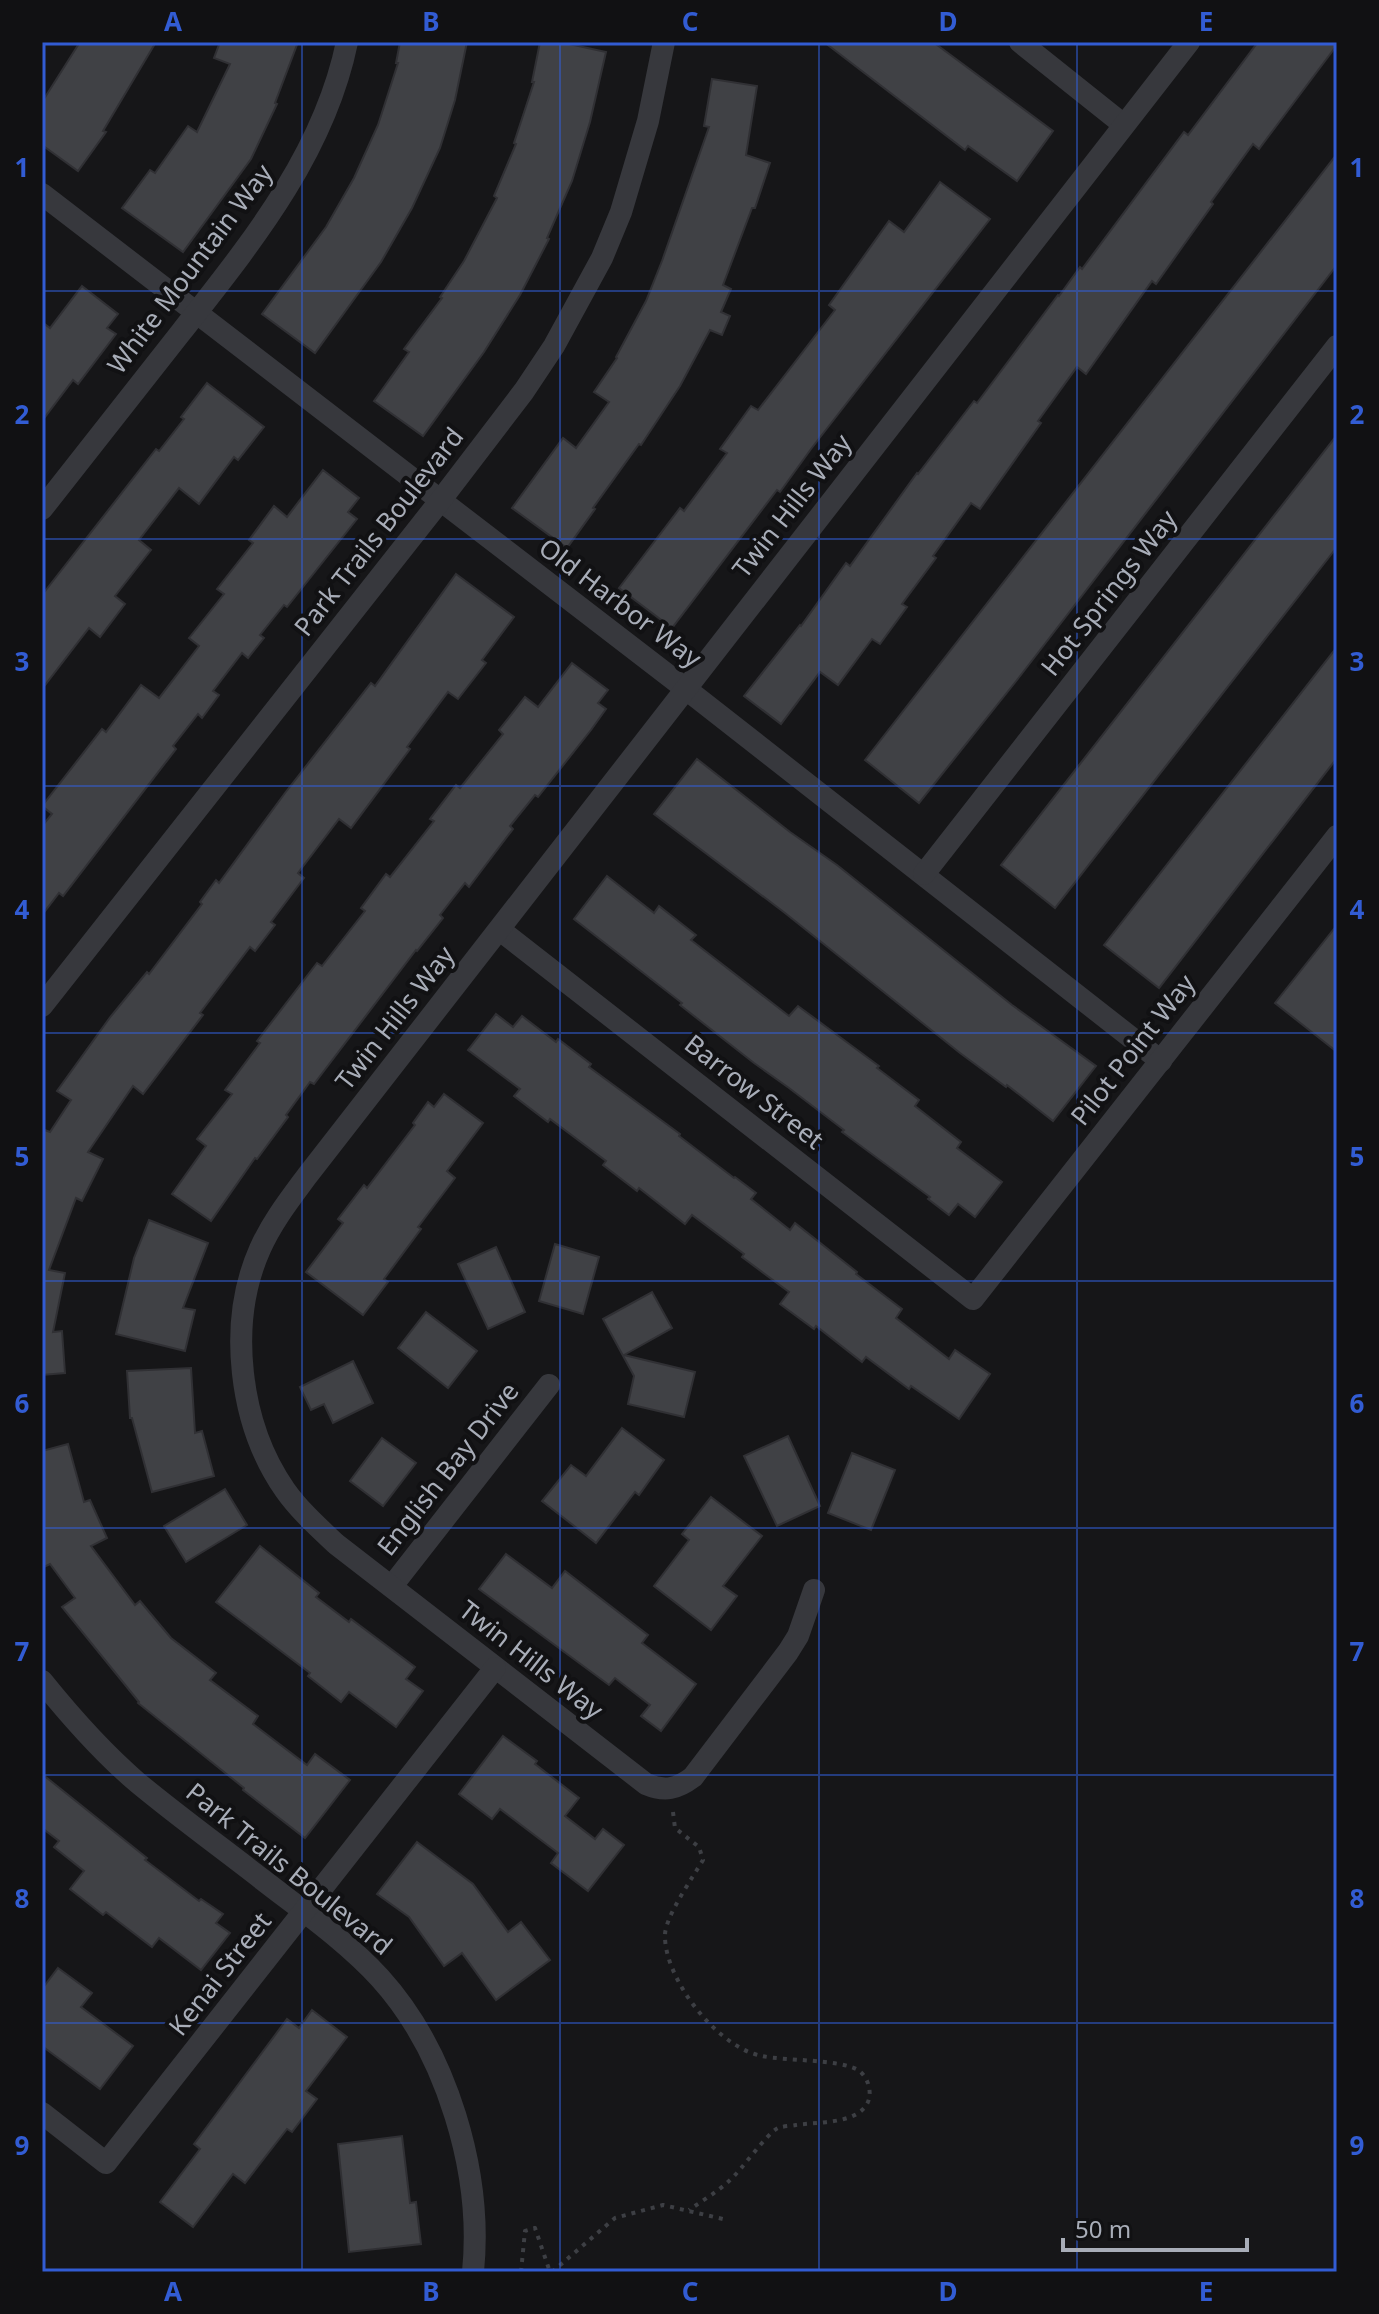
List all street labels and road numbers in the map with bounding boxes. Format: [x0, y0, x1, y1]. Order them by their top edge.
street label: White Mountain Way [98, 155, 281, 381]
street label: Park Trails Boulevard [285, 419, 471, 643]
street label: Twin Hills Way [723, 425, 859, 585]
street label: Hot Springs Way [1032, 501, 1185, 683]
street label: Old Harbor Way [532, 529, 710, 676]
street label: Twin Hills Way [326, 937, 462, 1097]
street label: Pilot Point Way [1062, 966, 1203, 1133]
street label: Barrow Street [678, 1025, 832, 1157]
street label: English Bay Drive [368, 1374, 526, 1563]
street label: Twin Hills Way [452, 1591, 612, 1727]
street label: Park Trails Boulevard [179, 1774, 400, 1963]
street label: Kenai Street [160, 1904, 279, 2043]

